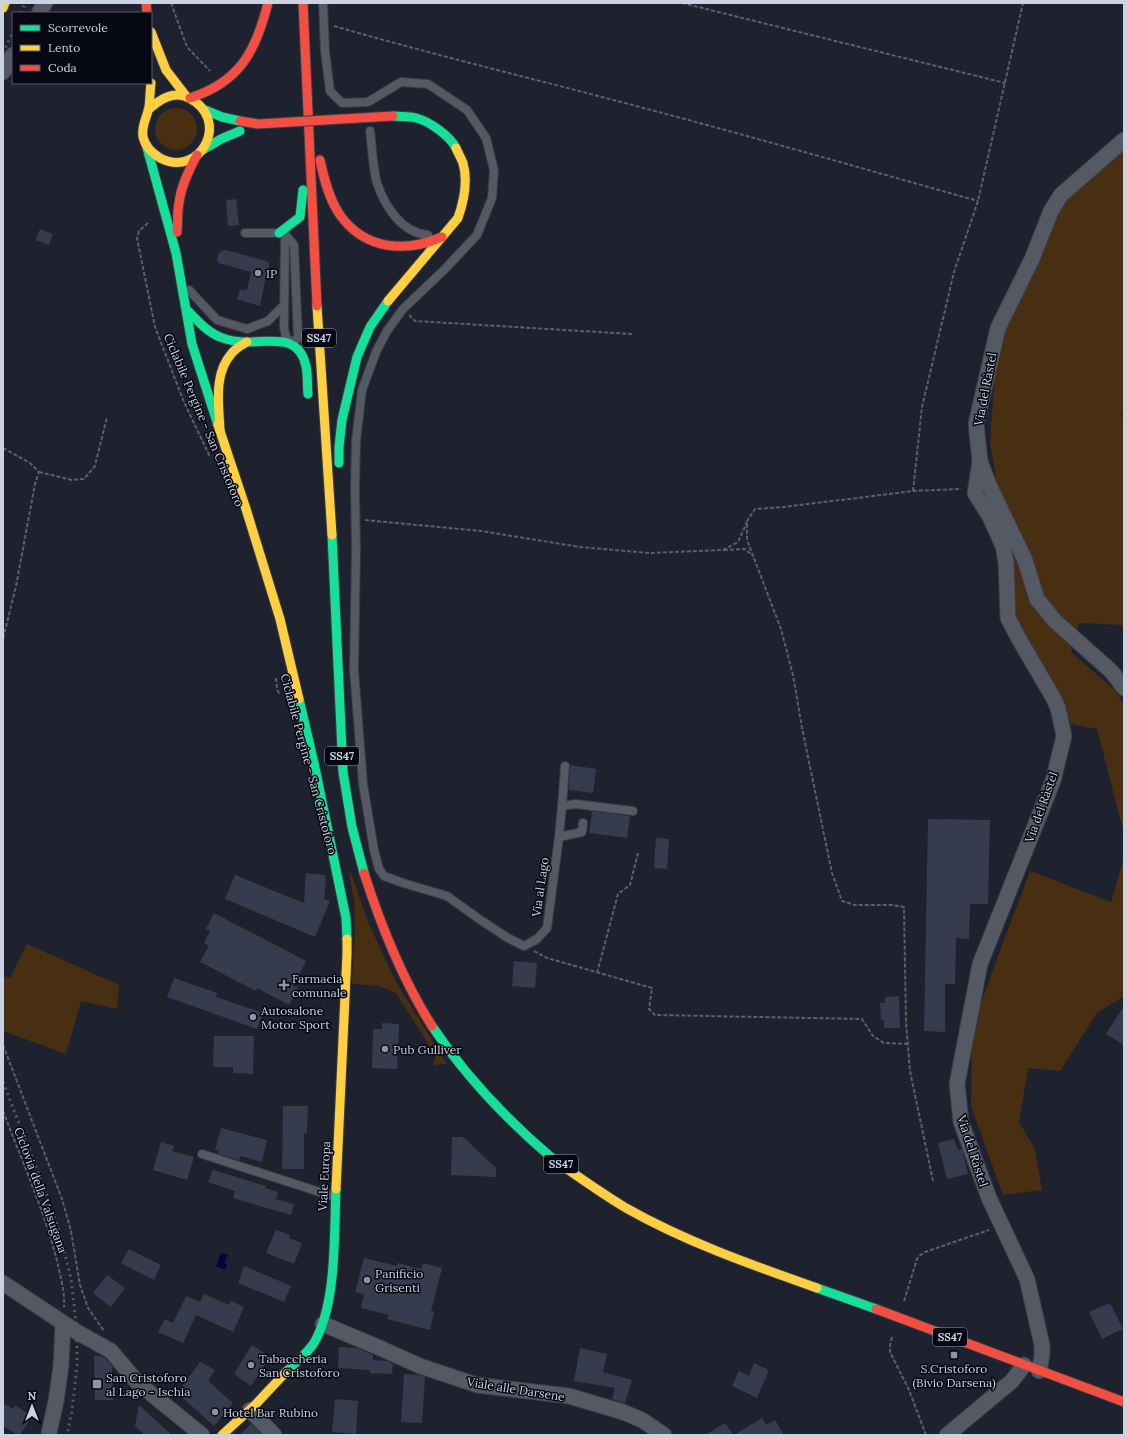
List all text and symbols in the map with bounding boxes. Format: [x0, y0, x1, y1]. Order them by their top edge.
legend [12, 12, 152, 84]
text: Scorrevole [48, 20, 108, 35]
text: Lento [48, 40, 80, 55]
text: Coda [48, 60, 77, 75]
place label: IP [266, 266, 277, 281]
marker: IP [253, 268, 263, 278]
road number: SS47 [302, 329, 336, 347]
street label: Ciclabile Pergine - San Cristoforo [161, 331, 247, 509]
street label: Via del Ràstel [970, 351, 999, 428]
street label: Ciclabile Pergine - San Cristoforo [278, 672, 340, 856]
road number: SS47 [325, 747, 359, 765]
street label: Via del Ràstel [1021, 770, 1061, 845]
street label: Via al Lago [528, 856, 552, 919]
place label: Farmacia comunale [292, 971, 347, 1000]
marker: Farmacia comunale [279, 980, 289, 990]
place label: Autosalone Motor Sport [260, 1003, 330, 1032]
marker: Autosalone Motor Sport [248, 1012, 258, 1022]
place label: Pub Gulliver [393, 1042, 462, 1057]
marker: Pub Gulliver [380, 1044, 390, 1054]
street label: Via del Ràstel [954, 1112, 992, 1189]
street label: Ciclovia della Valsugana [11, 1125, 71, 1255]
street label: Viale Europa [315, 1141, 333, 1212]
road number: SS47 [544, 1155, 578, 1173]
place label: Panificio Grisenti [375, 1266, 423, 1295]
marker: Panificio Grisenti [362, 1275, 372, 1285]
road number: SS47 [933, 1328, 967, 1346]
marker: S.Cristoforo (Bivio Darsena) [949, 1350, 959, 1360]
place label: Tabaccheria San Cristoforo [259, 1351, 340, 1380]
marker: Tabaccheria San Cristoforo [246, 1360, 256, 1370]
place label: S.Cristoforo (Bivio Darsena) [912, 1361, 996, 1391]
place label: San Cristoforo al Lago - Ischia [106, 1370, 190, 1399]
street label: Viale alle Darsene [465, 1374, 566, 1404]
marker: San Cristoforo al Lago - Ischia [91, 1378, 103, 1390]
north arrow [12, 1386, 52, 1426]
text: N [28, 1389, 37, 1403]
place label: Hotel Bar Rubino [223, 1405, 318, 1420]
marker: Hotel Bar Rubino [210, 1407, 220, 1417]

